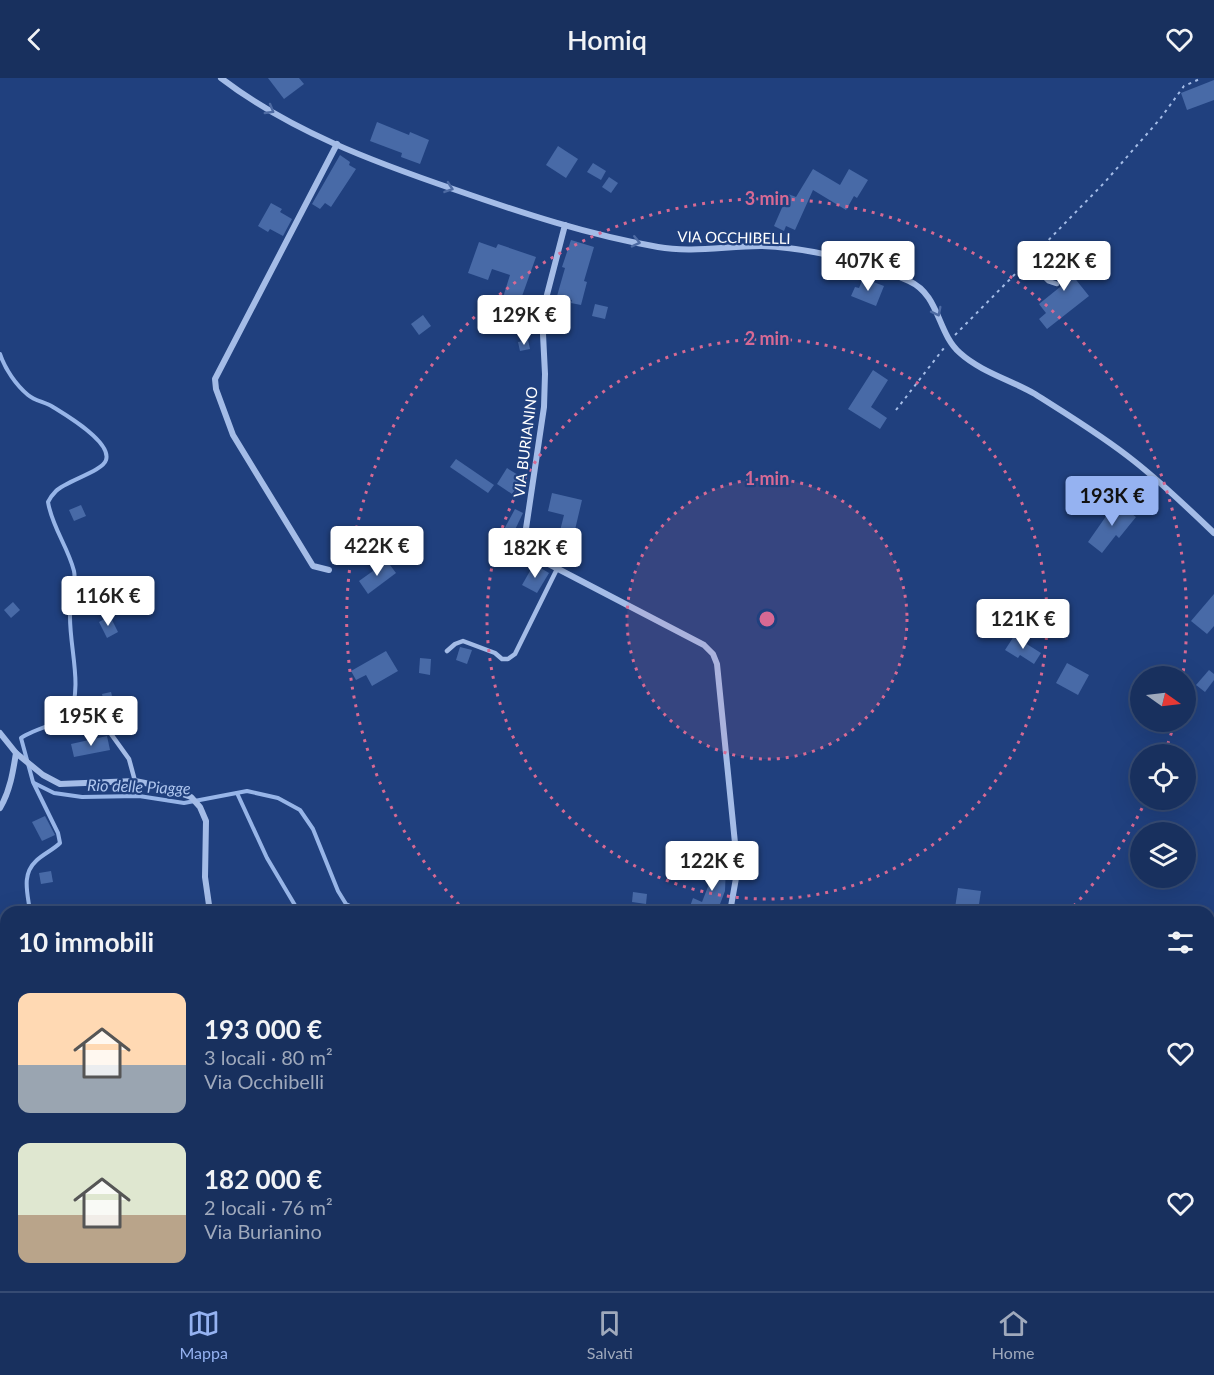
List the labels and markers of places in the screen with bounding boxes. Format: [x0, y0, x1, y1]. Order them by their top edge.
pin: 407K € [819, 241, 917, 292]
pin: 122K € [1015, 241, 1113, 292]
pin: 129K € [475, 295, 573, 346]
pin: 193K € [1063, 476, 1161, 527]
pin: 422K € [328, 526, 426, 577]
pin: 182K € [486, 528, 584, 579]
pin: 116K € [59, 576, 157, 627]
pin: 121K € [974, 599, 1072, 650]
centre of rings [757, 609, 777, 629]
pin: 195K € [42, 696, 140, 747]
pin: 122K € [663, 841, 761, 892]

